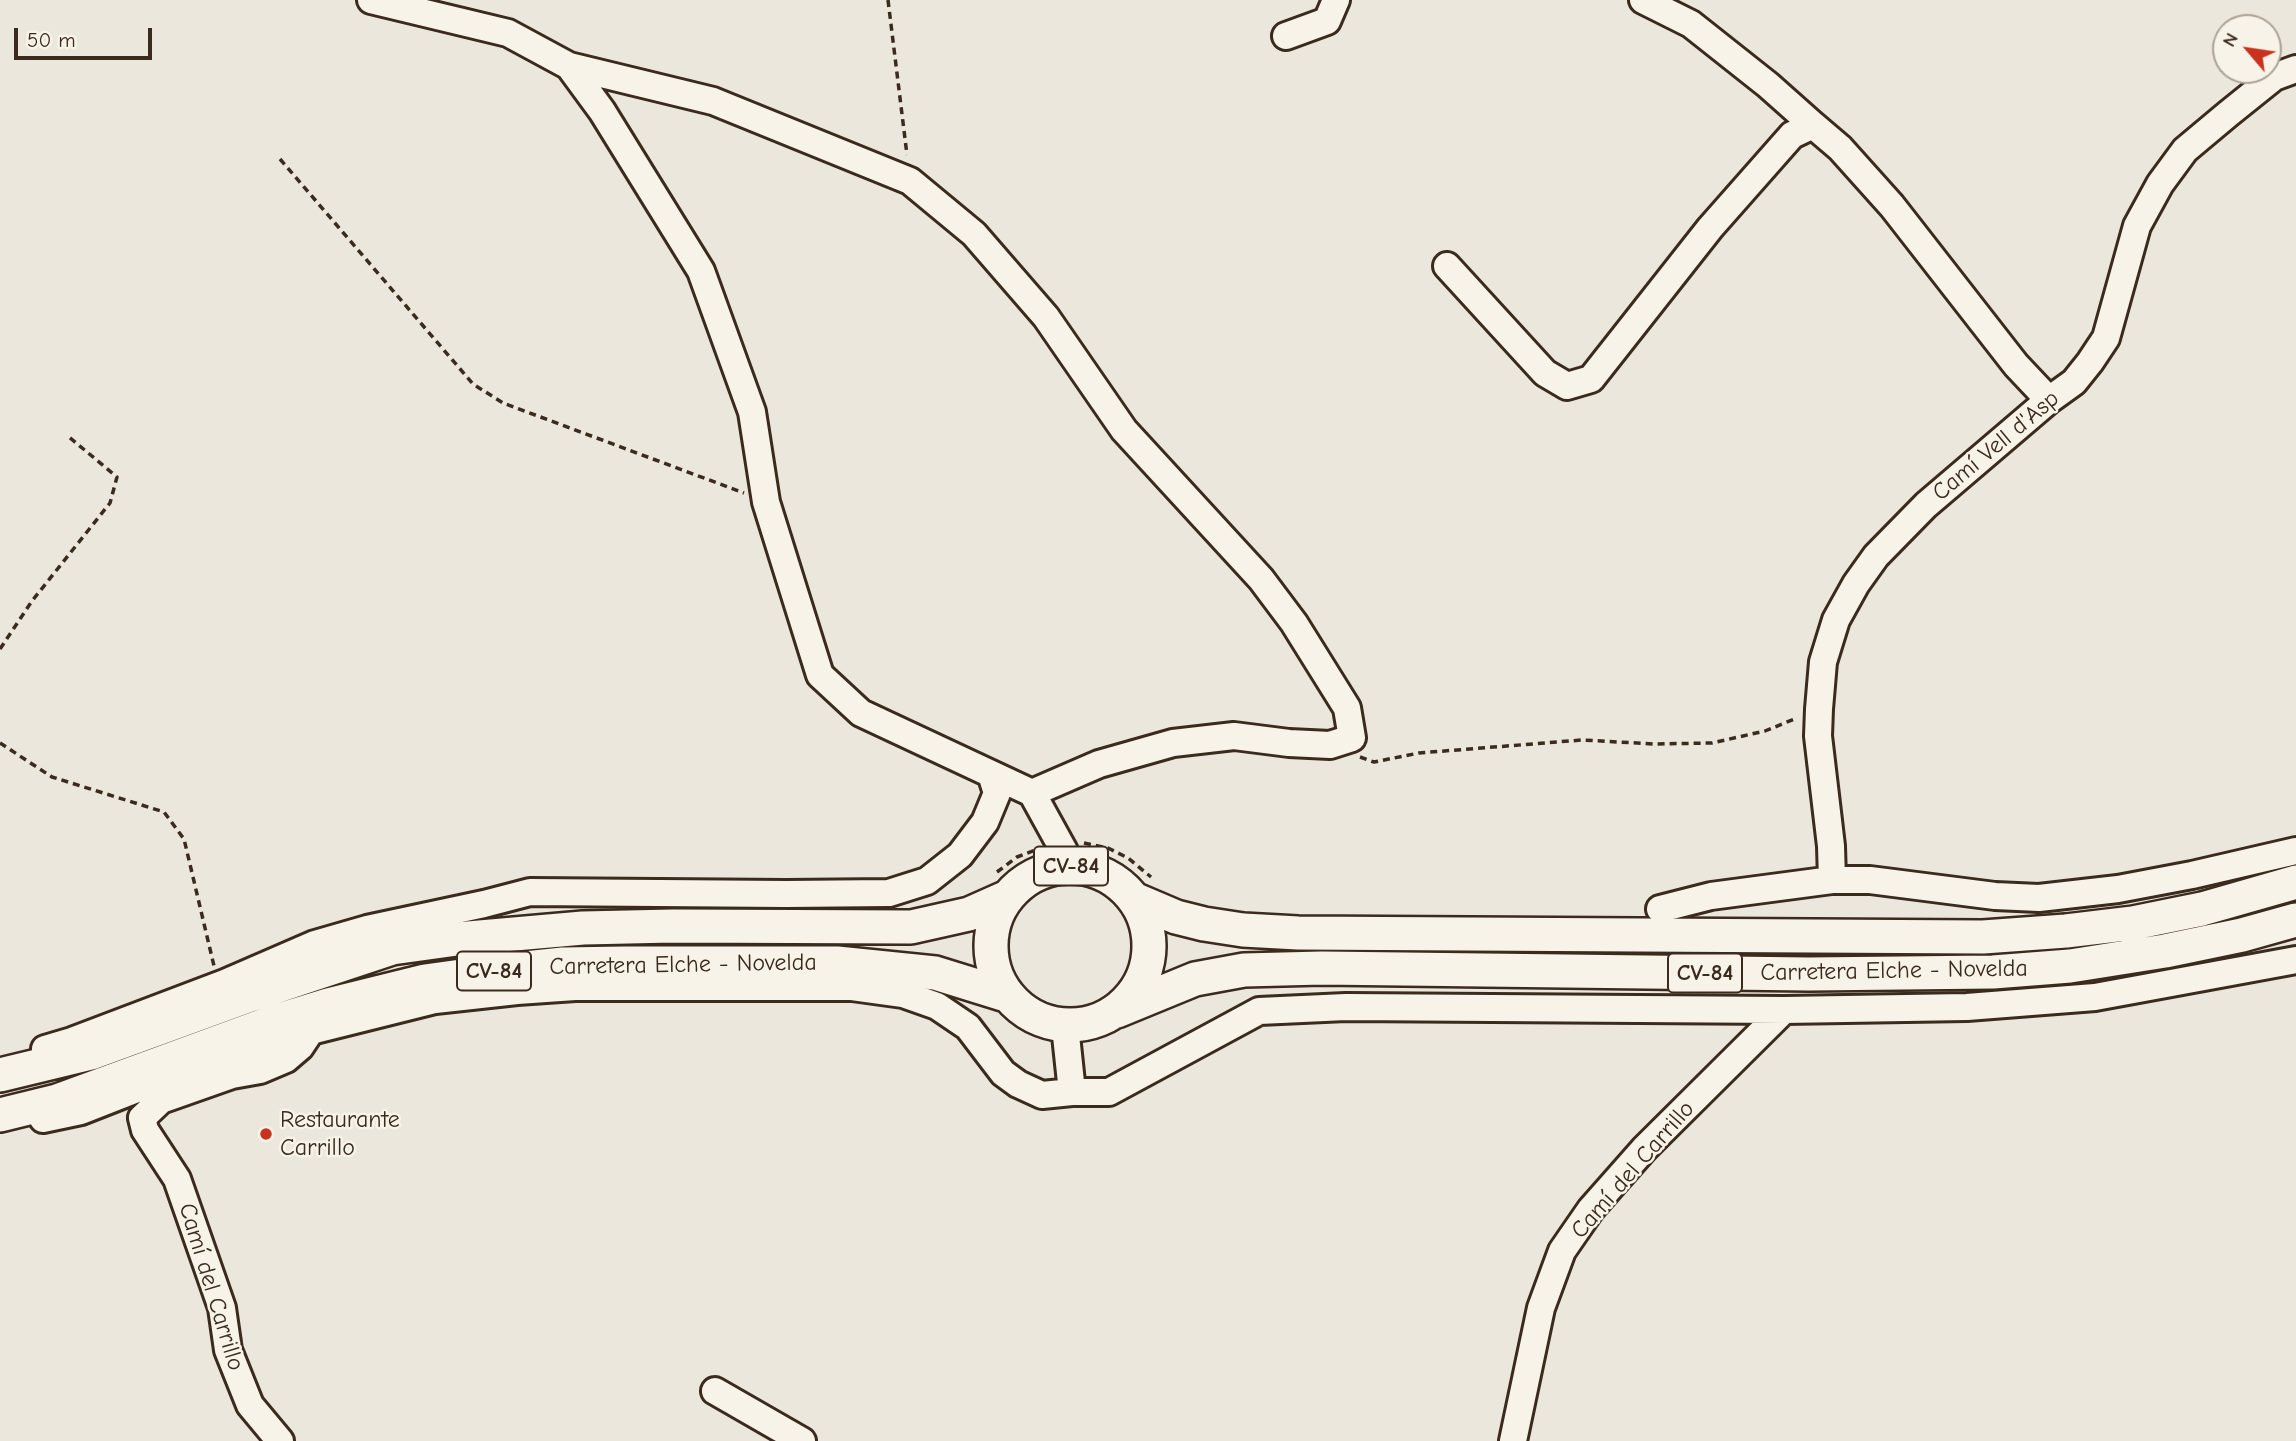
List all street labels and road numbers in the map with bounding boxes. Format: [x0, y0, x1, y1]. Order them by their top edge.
street label: Camí Vell d'Asp [1927, 385, 2065, 507]
road number: CV-84 [1034, 846, 1108, 886]
street label: Carretera Elche - Novelda [549, 948, 817, 982]
road number: CV-84 [457, 952, 531, 990]
road number: CV-84 [1668, 954, 1742, 992]
street label: Carretera Elche - Novelda [1760, 954, 2028, 988]
street label: Camí del Carrillo [1565, 1095, 1701, 1245]
street label: Camí del Carrillo [172, 1200, 250, 1374]

